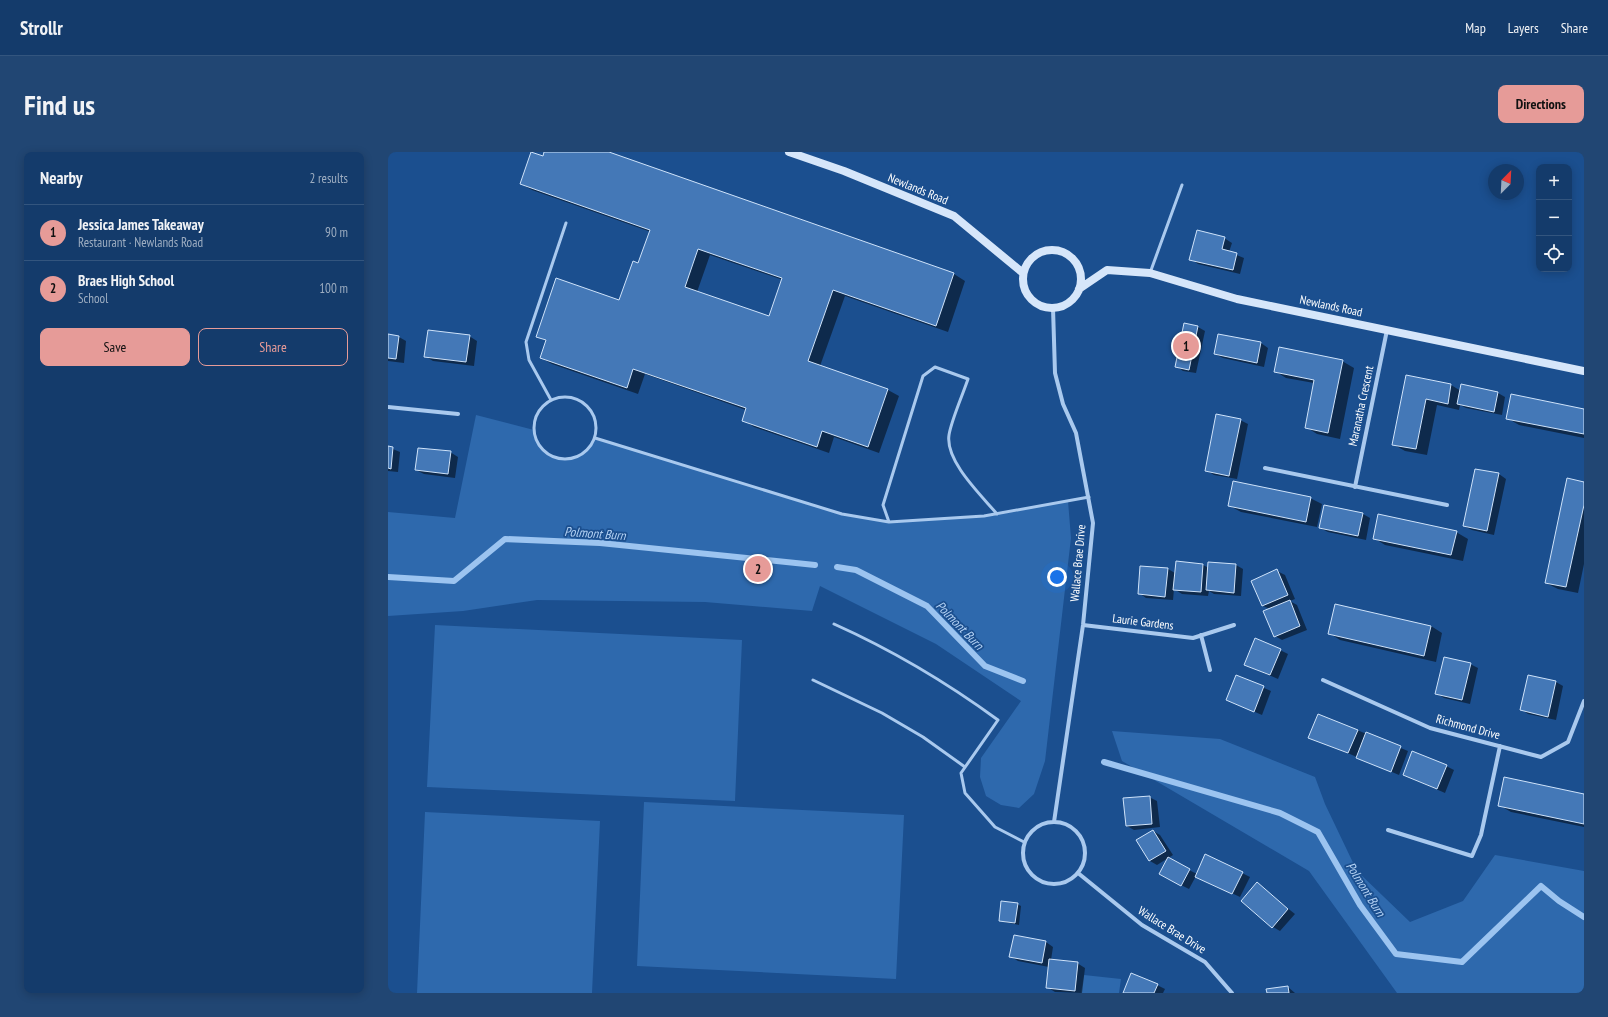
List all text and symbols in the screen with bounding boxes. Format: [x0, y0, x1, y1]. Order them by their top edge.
text: Strollr [20, 16, 63, 40]
text: Map [1465, 19, 1486, 37]
text: Layers [1508, 19, 1539, 37]
text: Share [1561, 19, 1588, 37]
button: Directions [1498, 85, 1584, 123]
text: Find us [24, 86, 95, 123]
north arrow [1488, 164, 1524, 200]
map controls [1536, 164, 1572, 272]
button: + [1536, 164, 1572, 200]
text: Nearby [40, 167, 83, 189]
text: 2 results [309, 170, 348, 187]
street label: Newlands Road [886, 170, 950, 207]
button: − [1536, 200, 1572, 236]
text: Jessica James Takeaway [78, 215, 204, 234]
text: 1 [50, 224, 56, 241]
text: 90 m [325, 224, 348, 241]
text: Restaurant · Newlands Road [78, 234, 203, 251]
button: locate [1536, 236, 1572, 272]
text: Braes High School [78, 271, 174, 290]
text: 2 [50, 280, 56, 297]
text: 100 m [319, 280, 348, 297]
text: School [78, 290, 108, 307]
street label: Newlands Road [1298, 292, 1364, 319]
button: Save [40, 328, 190, 366]
button: Share [198, 328, 348, 366]
pin: 1 [1173, 331, 1199, 361]
street label: Maranatha Crescent [1345, 364, 1376, 447]
water label: Polmont Burn [564, 523, 627, 544]
street label: Wallace Brae Drive [1067, 524, 1088, 602]
pin: 2 [745, 554, 771, 584]
your location [1047, 567, 1067, 587]
water label: Polmont Burn [932, 597, 988, 654]
street label: Laurie Gardens [1112, 610, 1175, 633]
street label: Richmond Drive [1434, 711, 1502, 742]
water label: Polmont Burn [1342, 859, 1390, 921]
street label: Wallace Brae Drive [1135, 903, 1209, 956]

